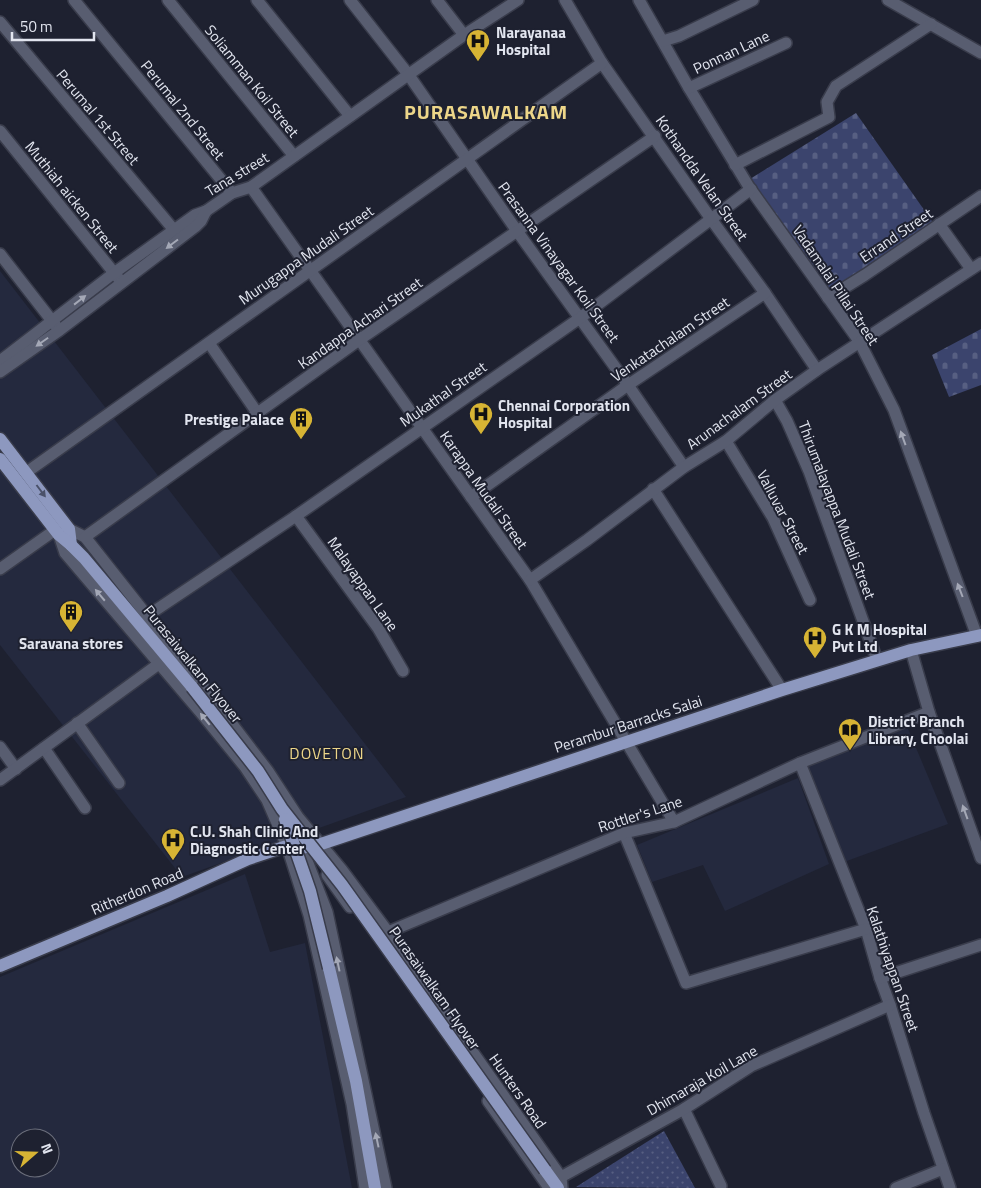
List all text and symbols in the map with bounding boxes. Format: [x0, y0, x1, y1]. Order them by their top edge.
scale bar [12, 10, 95, 42]
text: 50 m [20, 15, 53, 38]
street label: Soliamman Koil Street [199, 20, 305, 143]
place label: Narayanaa Hospital [496, 21, 566, 61]
street label: Ponnan Lane [689, 24, 773, 80]
hospital icon: Narayanaa Hospital [465, 28, 491, 62]
street label: Perumal 2nd Street [135, 55, 231, 166]
street label: Perumal 1st Street [51, 64, 146, 171]
district label: PURASAWALKAM [404, 96, 568, 127]
street label: Kothandda Velan Street [650, 111, 754, 246]
street label: Muthiah aicken Street [20, 136, 125, 258]
street label: Tana street [201, 146, 274, 202]
street label: Prasanna Vinayagar Koil Street [493, 177, 626, 348]
street label: Murugappa Mudali Street [234, 199, 379, 310]
street label: Errand Street [855, 202, 938, 268]
street label: Vadamalai Pillai Street [787, 220, 885, 350]
one-way arrow [166, 239, 179, 250]
street label: Kandappa Achari Street [293, 271, 428, 375]
street label: Venkatachalam Street [606, 290, 735, 387]
one-way arrow [73, 294, 86, 305]
one-way arrow [35, 337, 49, 347]
street label: Mukathal Street [395, 355, 492, 433]
street label: Arunachalam Street [682, 362, 797, 455]
place label: Chennai Corporation Hospital [498, 394, 630, 434]
hospital icon: Chennai Corporation Hospital [468, 401, 494, 435]
building icon: Prestige Palace [288, 406, 314, 440]
place label: Prestige Palace [184, 408, 284, 431]
street label: Thirumalayappa Mudali Street [792, 417, 882, 603]
street label: Karappa Mudali Street [434, 426, 534, 555]
one-way arrow [899, 430, 906, 445]
street label: Valluvar Street [751, 466, 815, 559]
one-way arrow [36, 484, 46, 498]
street label: Malayappan Lane [322, 532, 404, 636]
one-way arrow [956, 582, 964, 597]
one-way arrow [94, 589, 106, 601]
building icon: Saravana stores [58, 599, 84, 633]
street label: Purasaiwalkam Flyover [138, 600, 248, 728]
place label: G K M Hospital Pvt Ltd [832, 618, 927, 658]
hospital icon: G K M Hospital Pvt Ltd [802, 625, 828, 659]
place label: Saravana stores [19, 632, 123, 655]
street label: Perambur Barracks Salai [551, 689, 705, 759]
place label: District Branch Library, Choolai [868, 710, 968, 750]
one-way arrow [200, 712, 211, 725]
library icon: District Branch Library, Choolai [837, 717, 863, 751]
district label: DOVETON [289, 741, 365, 765]
street label: Rottler's Lane [595, 790, 685, 838]
one-way arrow [961, 804, 969, 819]
place label: C.U. Shah Clinic And Diagnostic Center [190, 820, 318, 860]
hospital icon: C.U. Shah Clinic And Diagnostic Center [160, 827, 186, 861]
street label: Ritherdon Road [87, 861, 187, 921]
street label: Kalathiyappan Street [861, 903, 926, 1036]
street label: Purasaiwalkam Flyover [384, 921, 486, 1055]
one-way arrow [334, 957, 342, 972]
street label: Dhimaraja Koil Lane [642, 1039, 762, 1121]
street label: Hunters Road [484, 1049, 552, 1133]
north arrow [10, 1128, 60, 1178]
one-way arrow [372, 1132, 380, 1148]
text: N [36, 1140, 59, 1157]

